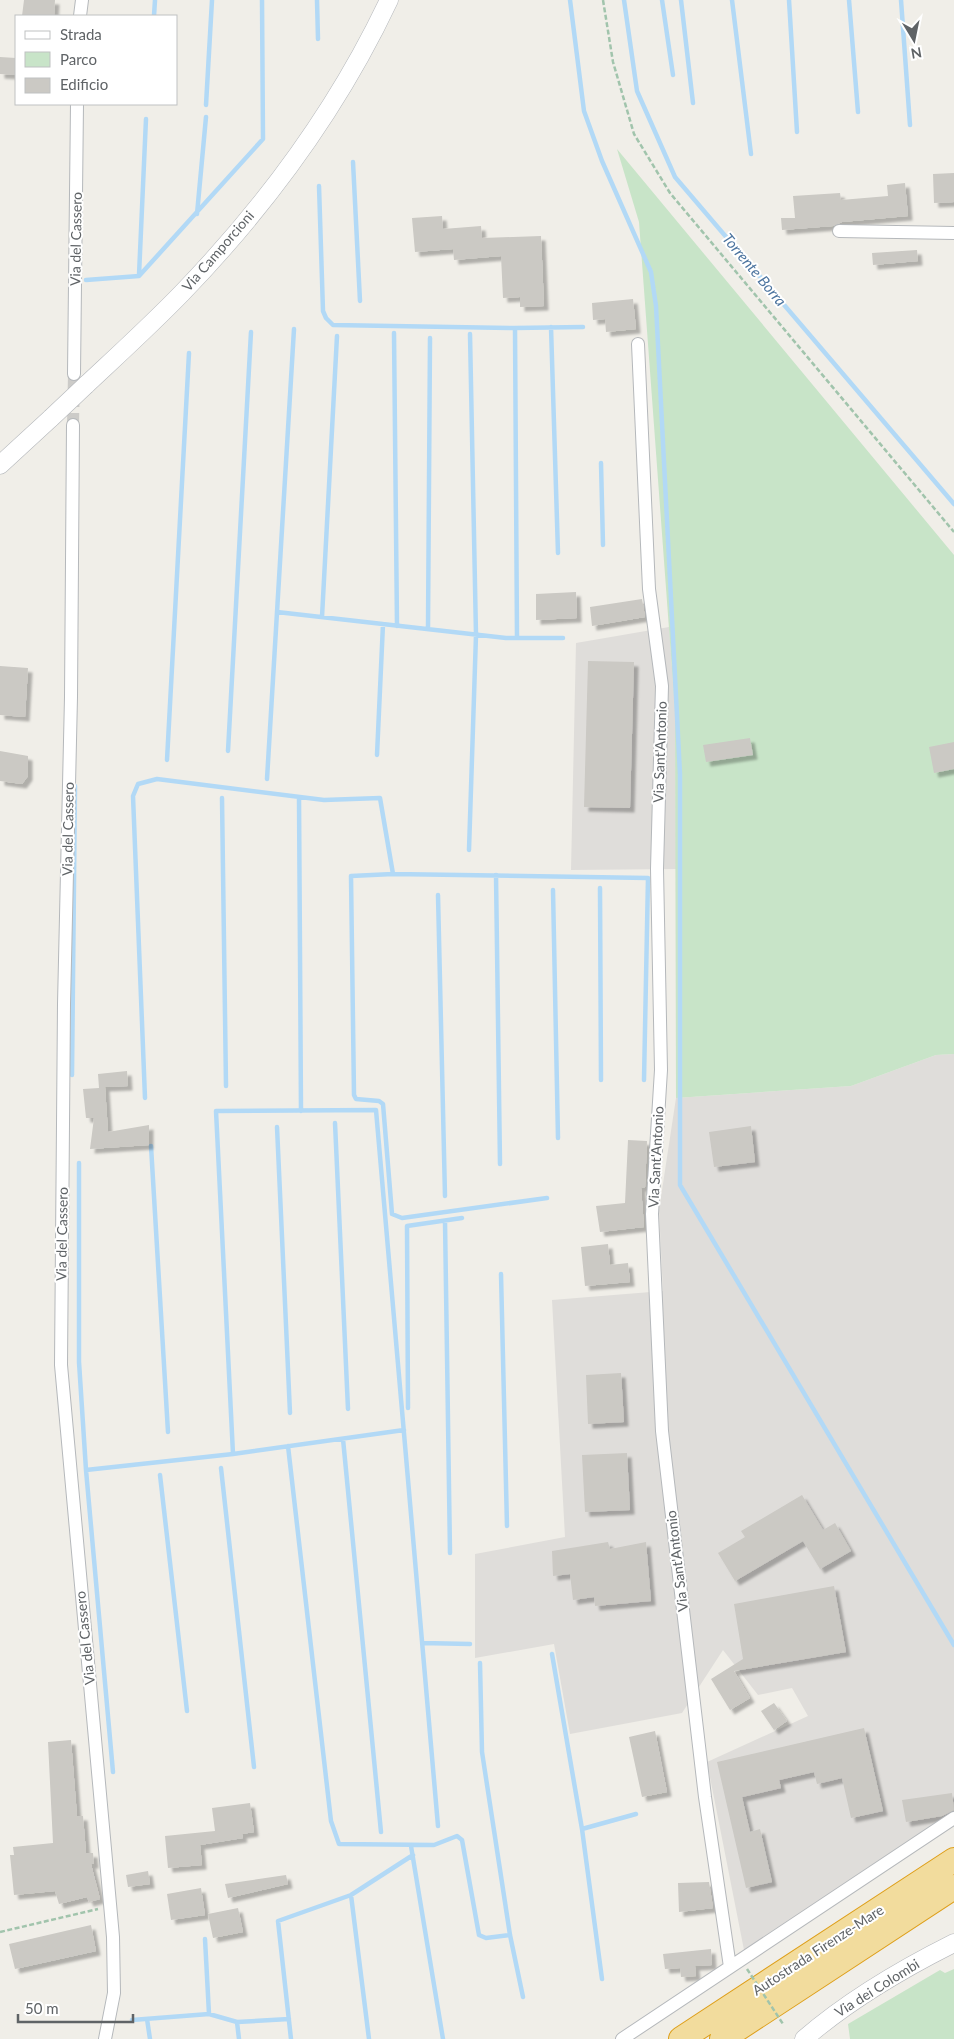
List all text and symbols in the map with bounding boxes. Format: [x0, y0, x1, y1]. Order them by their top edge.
legend [15, 15, 178, 105]
north arrow [889, 15, 939, 65]
text: Strada [60, 25, 102, 43]
text: N [910, 44, 923, 63]
text: Parco [60, 50, 97, 68]
text: Edificio [60, 75, 108, 93]
street label: Via del Cassero [66, 192, 85, 286]
street label: Via Camporcioni [178, 207, 257, 294]
water label: Torrente Borra [719, 229, 791, 310]
street label: Via Sant'Antonio [649, 701, 670, 803]
street label: Via del Cassero [58, 782, 77, 876]
street label: Via Sant'Antonio [644, 1106, 667, 1208]
street label: Via del Cassero [52, 1187, 71, 1281]
street label: Via Sant'Antonio [662, 1509, 691, 1613]
street label: Via del Cassero [71, 1590, 98, 1686]
street label: Autostrada Firenze-Mare [749, 1901, 887, 1998]
street label: Via dei Colombi [831, 1955, 922, 2020]
scale bar [18, 1992, 132, 2024]
text: 50 m [25, 1999, 59, 2017]

